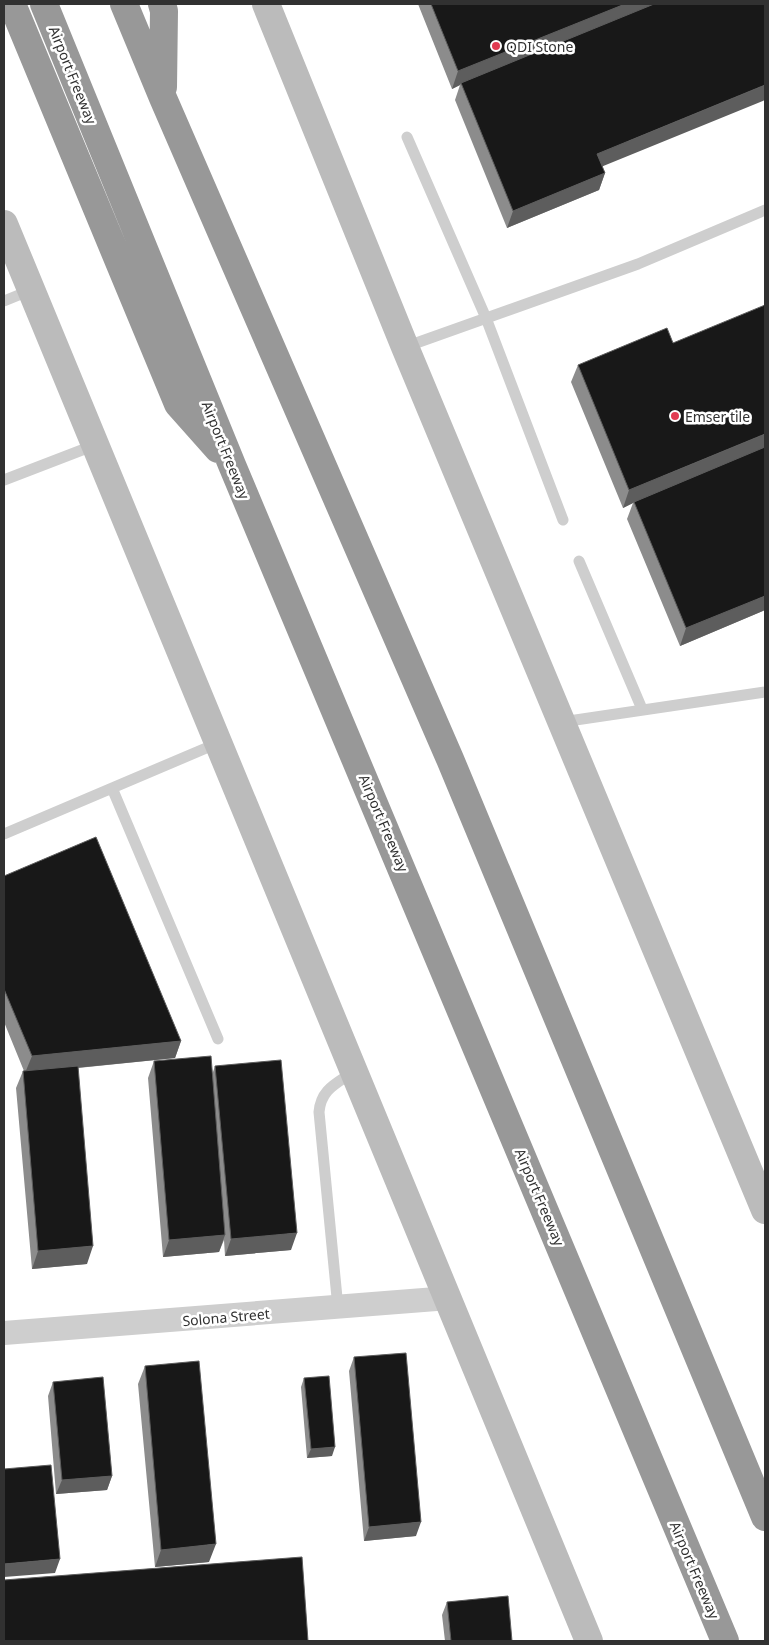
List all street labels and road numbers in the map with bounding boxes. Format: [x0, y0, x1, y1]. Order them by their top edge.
street label: Airport Freeway [45, 23, 102, 128]
street label: Airport Freeway [198, 398, 255, 503]
street label: Airport Freeway [355, 771, 413, 875]
street label: Airport Freeway [511, 1145, 569, 1249]
street label: Solona Street [182, 1304, 270, 1330]
street label: Airport Freeway [666, 1518, 724, 1622]

